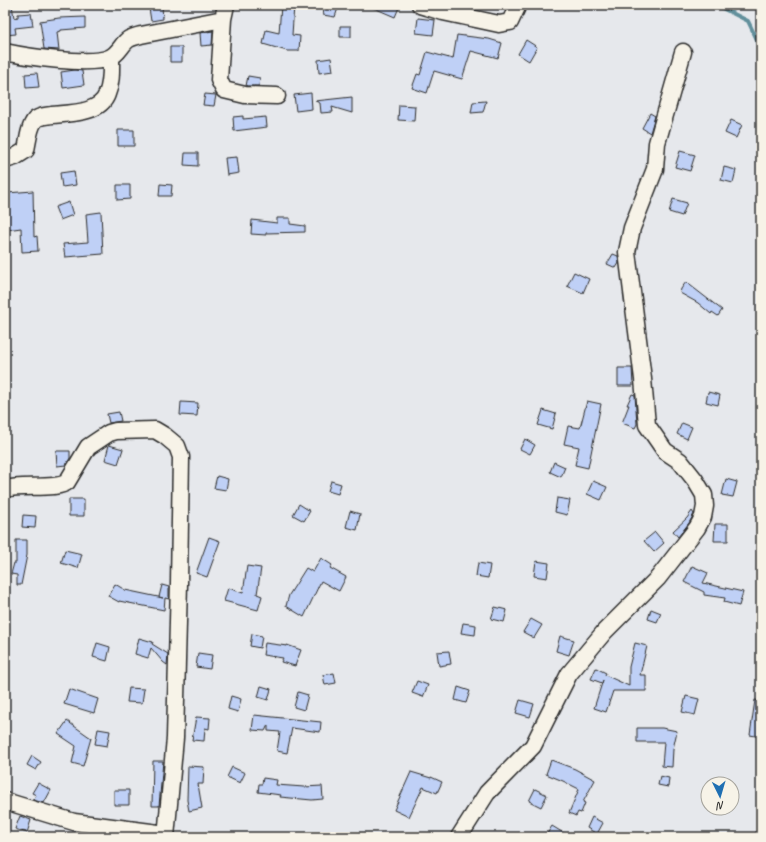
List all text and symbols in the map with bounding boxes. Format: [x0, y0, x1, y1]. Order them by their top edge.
north arrow [700, 776, 740, 816]
text: N [715, 799, 725, 813]

